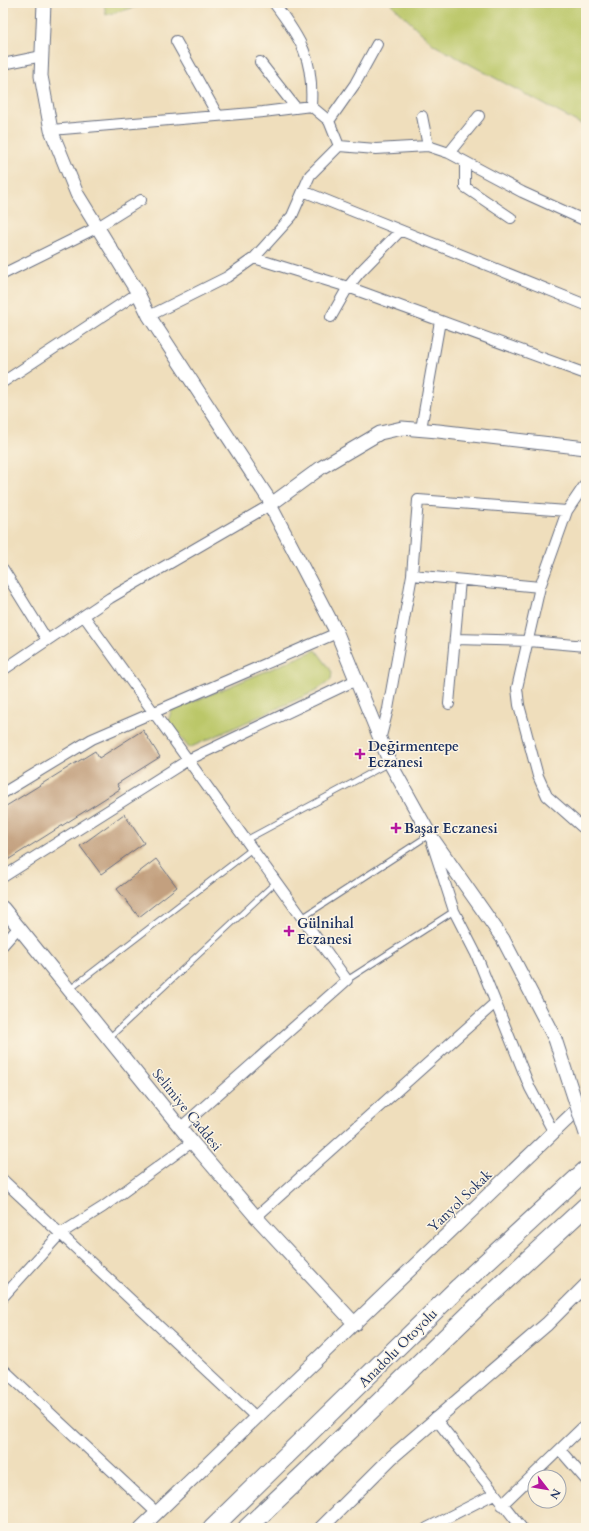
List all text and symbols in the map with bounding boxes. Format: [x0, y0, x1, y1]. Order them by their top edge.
place label: Değirmentepe Eczanesi [368, 737, 459, 772]
marker: Değirmentepe Eczanesi [355, 749, 365, 759]
place label: Başar Eczanesi [404, 819, 498, 838]
marker: Başar Eczanesi [391, 823, 401, 833]
place label: Gülnihal Eczanesi [297, 914, 354, 949]
marker: Gülnihal Eczanesi [284, 926, 294, 936]
street label: Selimiye Caddesi [148, 1065, 226, 1155]
street label: Yanyol Sokak [424, 1165, 497, 1236]
street label: Anadolu Otoyolu [354, 1304, 442, 1392]
north arrow [527, 1469, 567, 1509]
text: N [546, 1486, 564, 1502]

